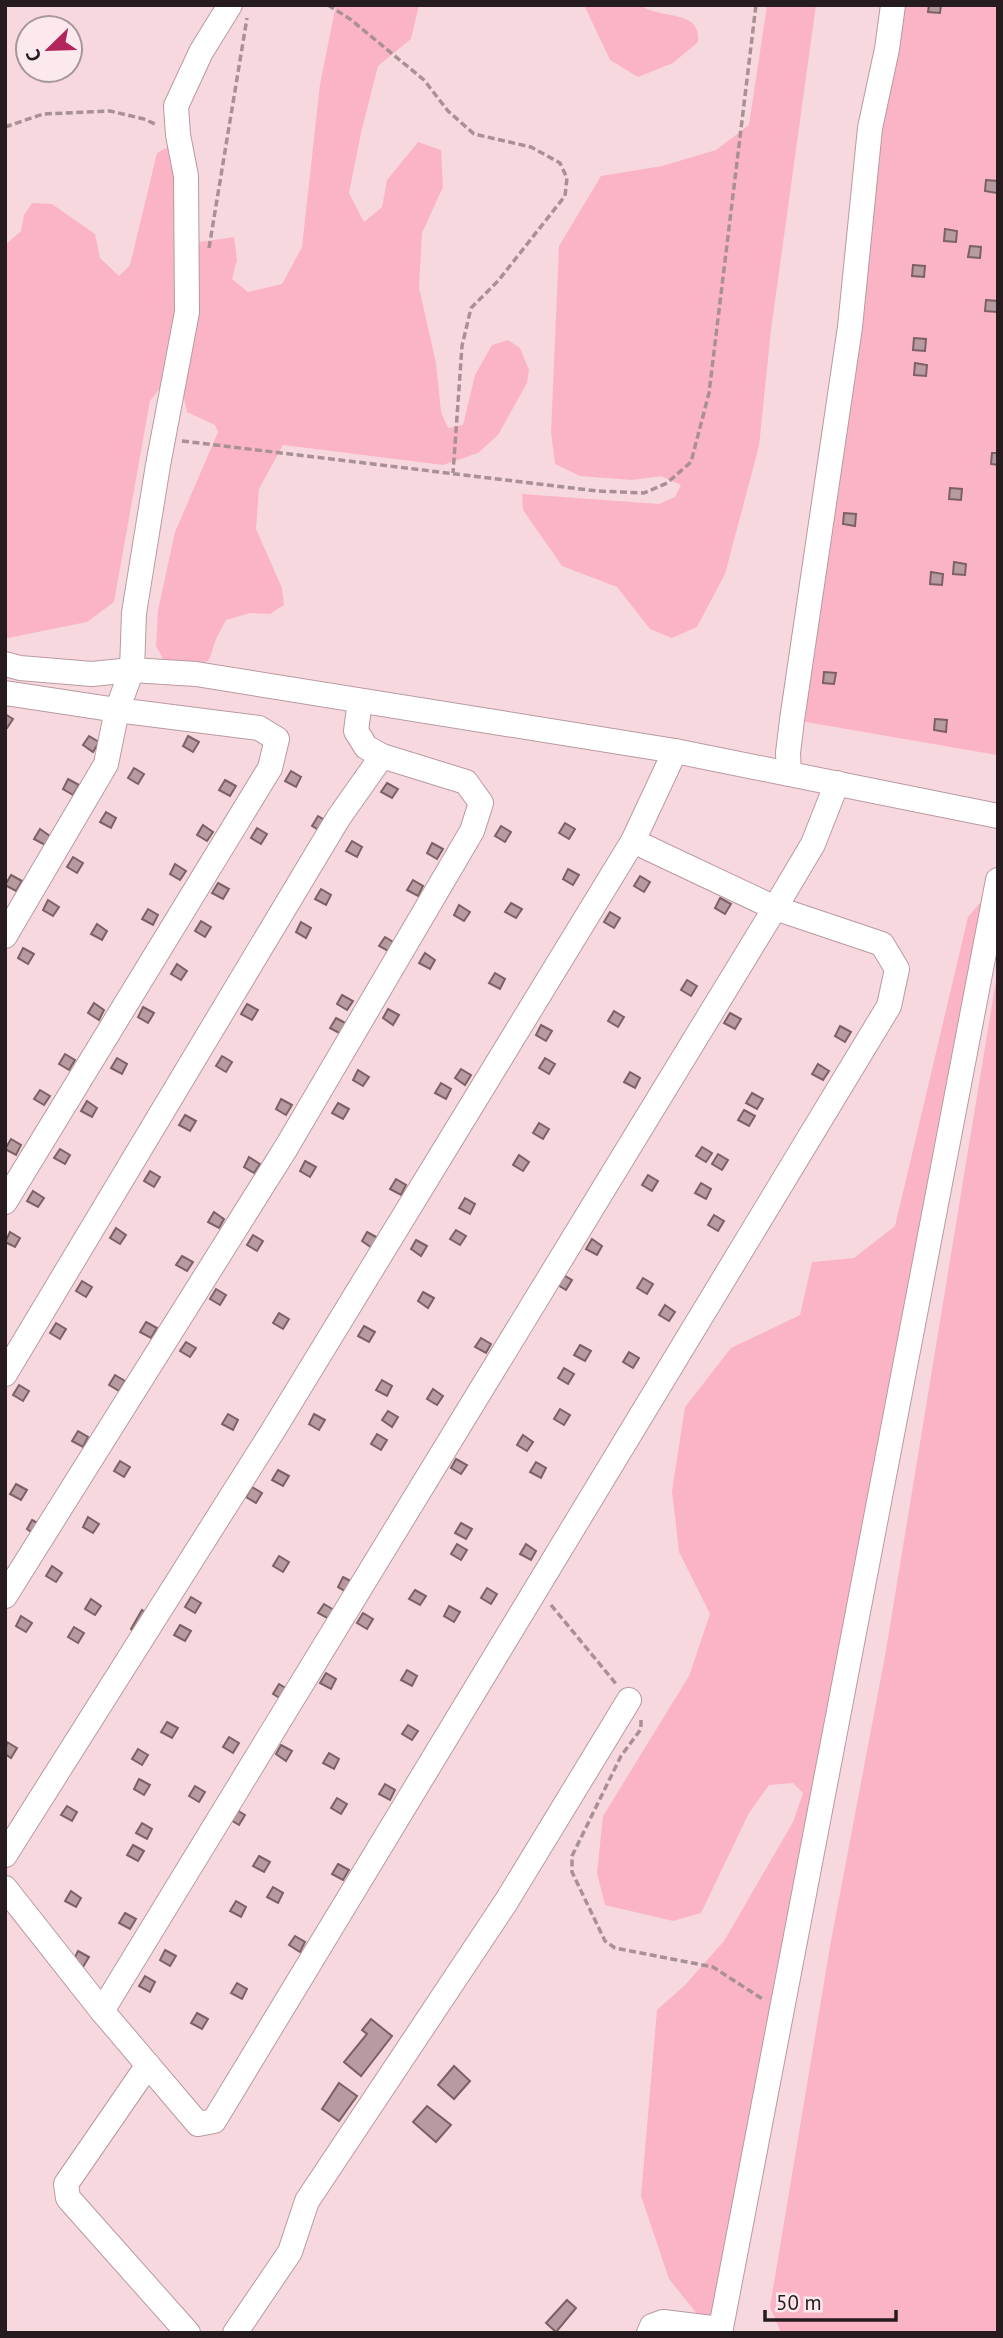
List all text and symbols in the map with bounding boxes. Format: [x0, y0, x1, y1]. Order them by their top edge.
north arrow [14, 14, 84, 84]
text: С [20, 46, 46, 65]
scale bar [765, 2278, 896, 2322]
text: 50 m [776, 2289, 822, 2316]

